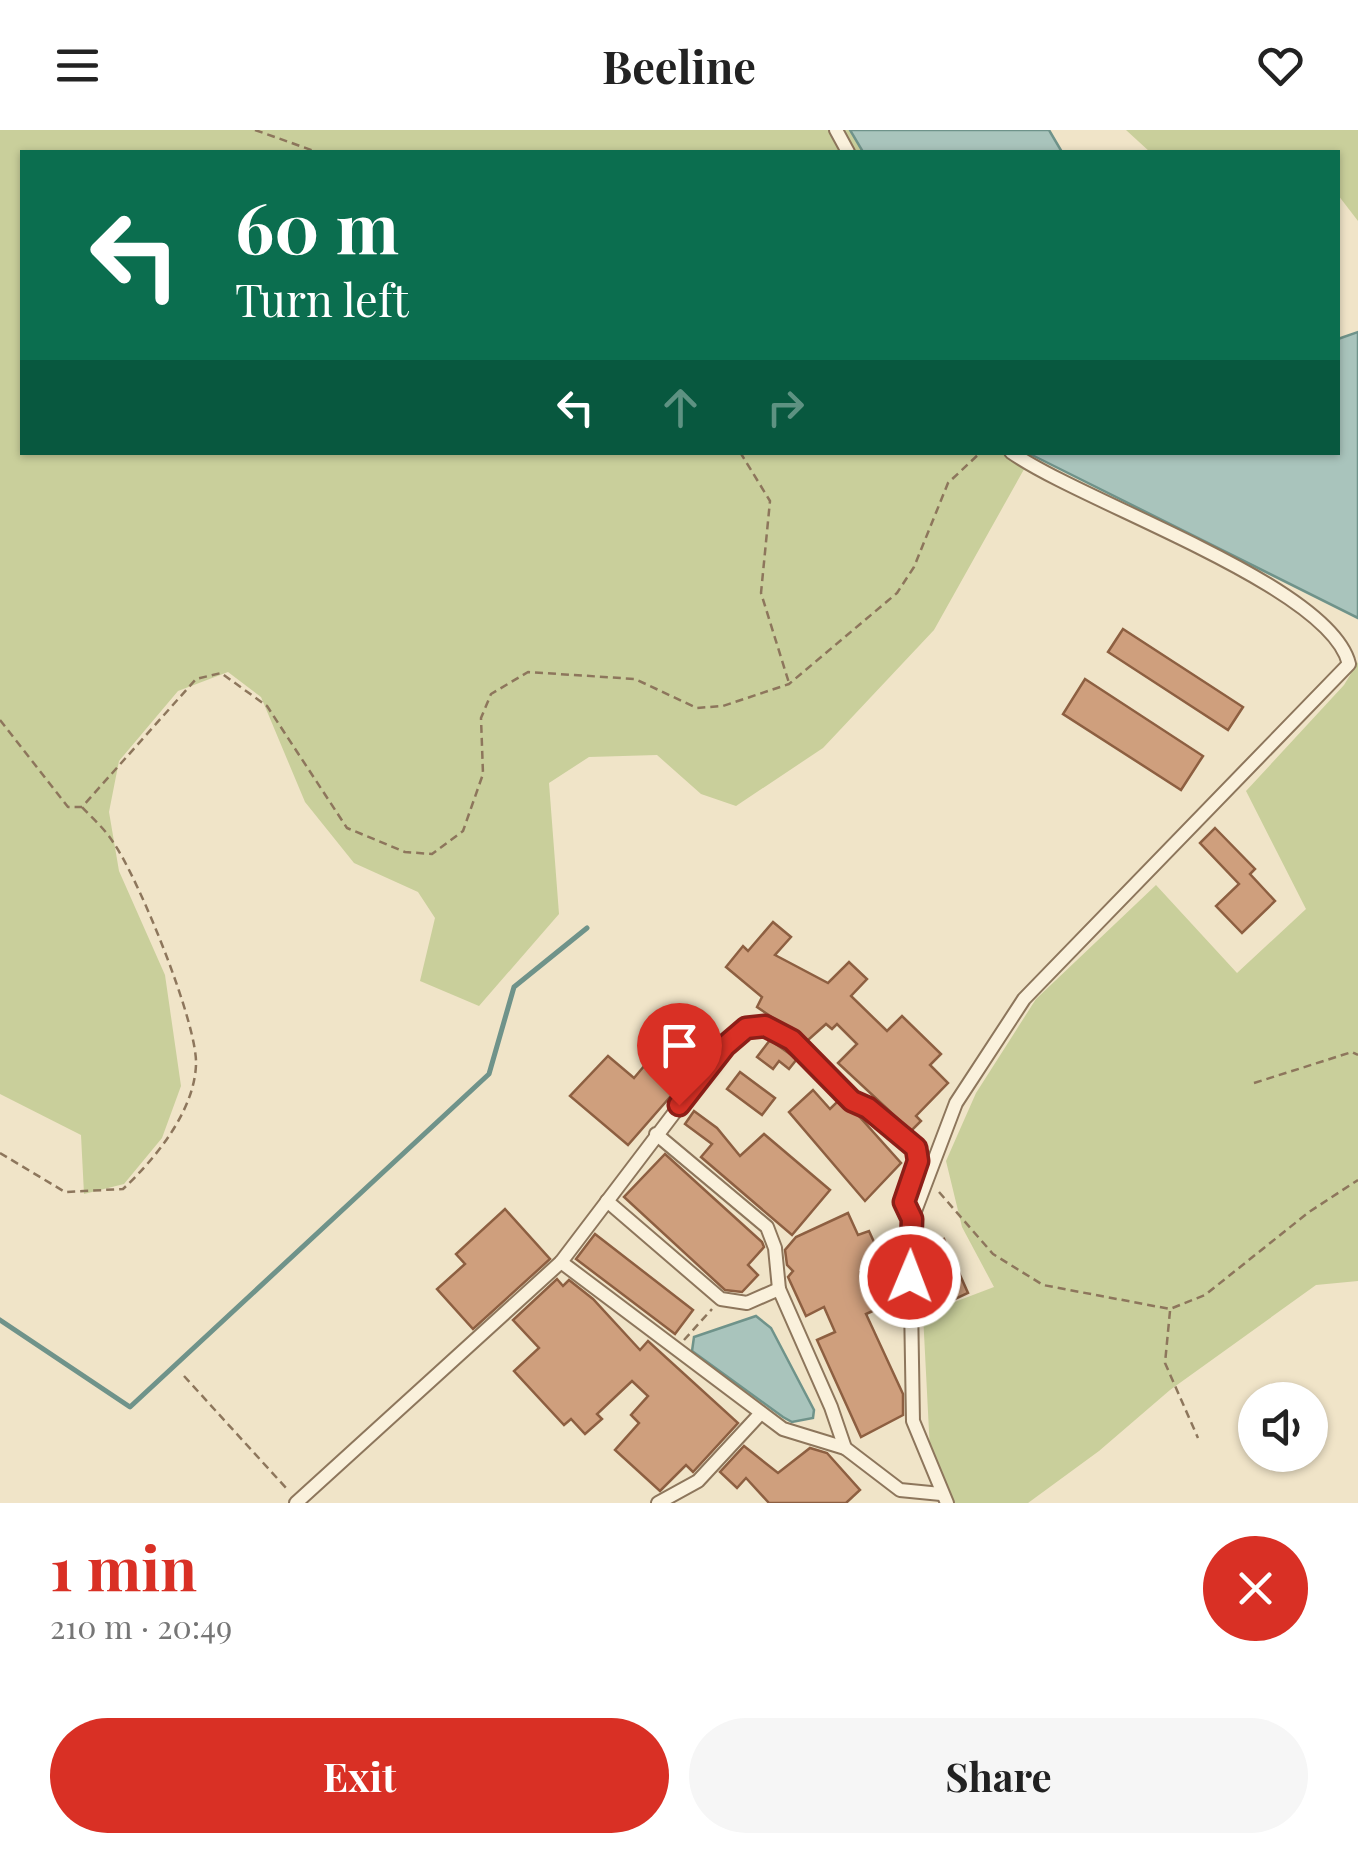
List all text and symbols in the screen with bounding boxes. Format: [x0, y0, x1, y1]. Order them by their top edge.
text: Beeline [602, 35, 756, 95]
icon: menu [50, 38, 105, 93]
icon: heart [1253, 38, 1308, 93]
text: 60 m [235, 178, 399, 272]
icon: left [70, 190, 200, 320]
text: Turn left [235, 268, 409, 328]
icon: left [548, 380, 603, 435]
icon: ahead [653, 380, 708, 435]
icon: right [758, 380, 813, 435]
pin [637, 1003, 722, 1106]
icon: arrive [652, 1018, 707, 1073]
position arrow [858, 1225, 962, 1329]
map controls [1238, 1382, 1328, 1472]
button: sound [1238, 1382, 1328, 1472]
text: 1 min [50, 1526, 197, 1606]
button: close [1203, 1536, 1308, 1641]
text: 210 m · 20:49 [50, 1604, 232, 1647]
button: Exit [50, 1718, 669, 1833]
button: Share [689, 1718, 1308, 1833]

